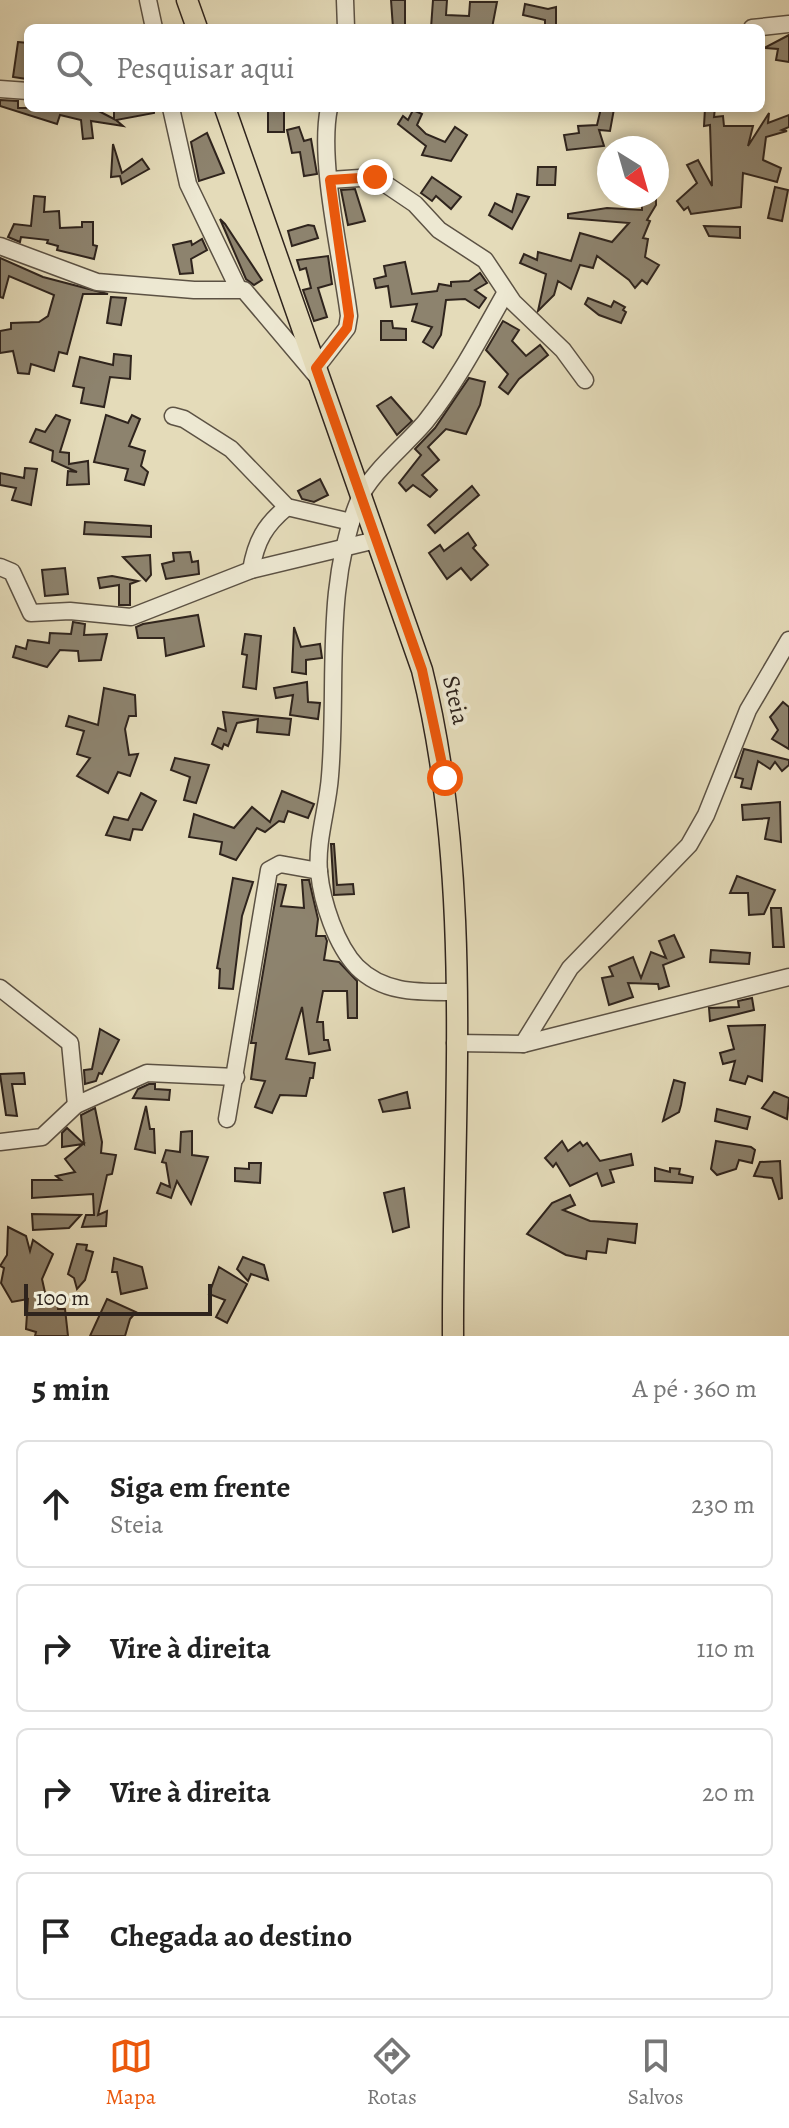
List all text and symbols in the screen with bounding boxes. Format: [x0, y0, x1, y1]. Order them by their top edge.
search box [24, 24, 765, 112]
icon: search [52, 46, 96, 90]
text: Pesquisar aqui [116, 48, 294, 88]
north arrow [597, 136, 669, 208]
route end [357, 159, 393, 195]
street label: Steia [435, 672, 477, 728]
route start [427, 760, 463, 796]
scale bar [24, 1280, 212, 1316]
text: 100 m [36, 1283, 90, 1313]
text: 5 min [32, 1365, 110, 1412]
text: A pé · 360 m [632, 1371, 757, 1406]
text: Siga em frente [110, 1467, 290, 1507]
icon: ahead [34, 1482, 78, 1526]
text: 230 m [691, 1487, 755, 1522]
text: Steia [110, 1507, 163, 1542]
icon: right [34, 1626, 78, 1670]
text: Vire à direita [110, 1628, 271, 1668]
text: 110 m [697, 1631, 755, 1666]
icon: right [34, 1770, 78, 1814]
text: Vire à direita [110, 1772, 271, 1812]
text: 20 m [702, 1775, 755, 1810]
icon: arrive [34, 1914, 78, 1958]
text: Chegada ao destino [110, 1916, 352, 1956]
tab: Mapa [105, 2034, 156, 2112]
tab: Rotas [367, 2034, 417, 2112]
tab: Salvos [628, 2034, 684, 2112]

